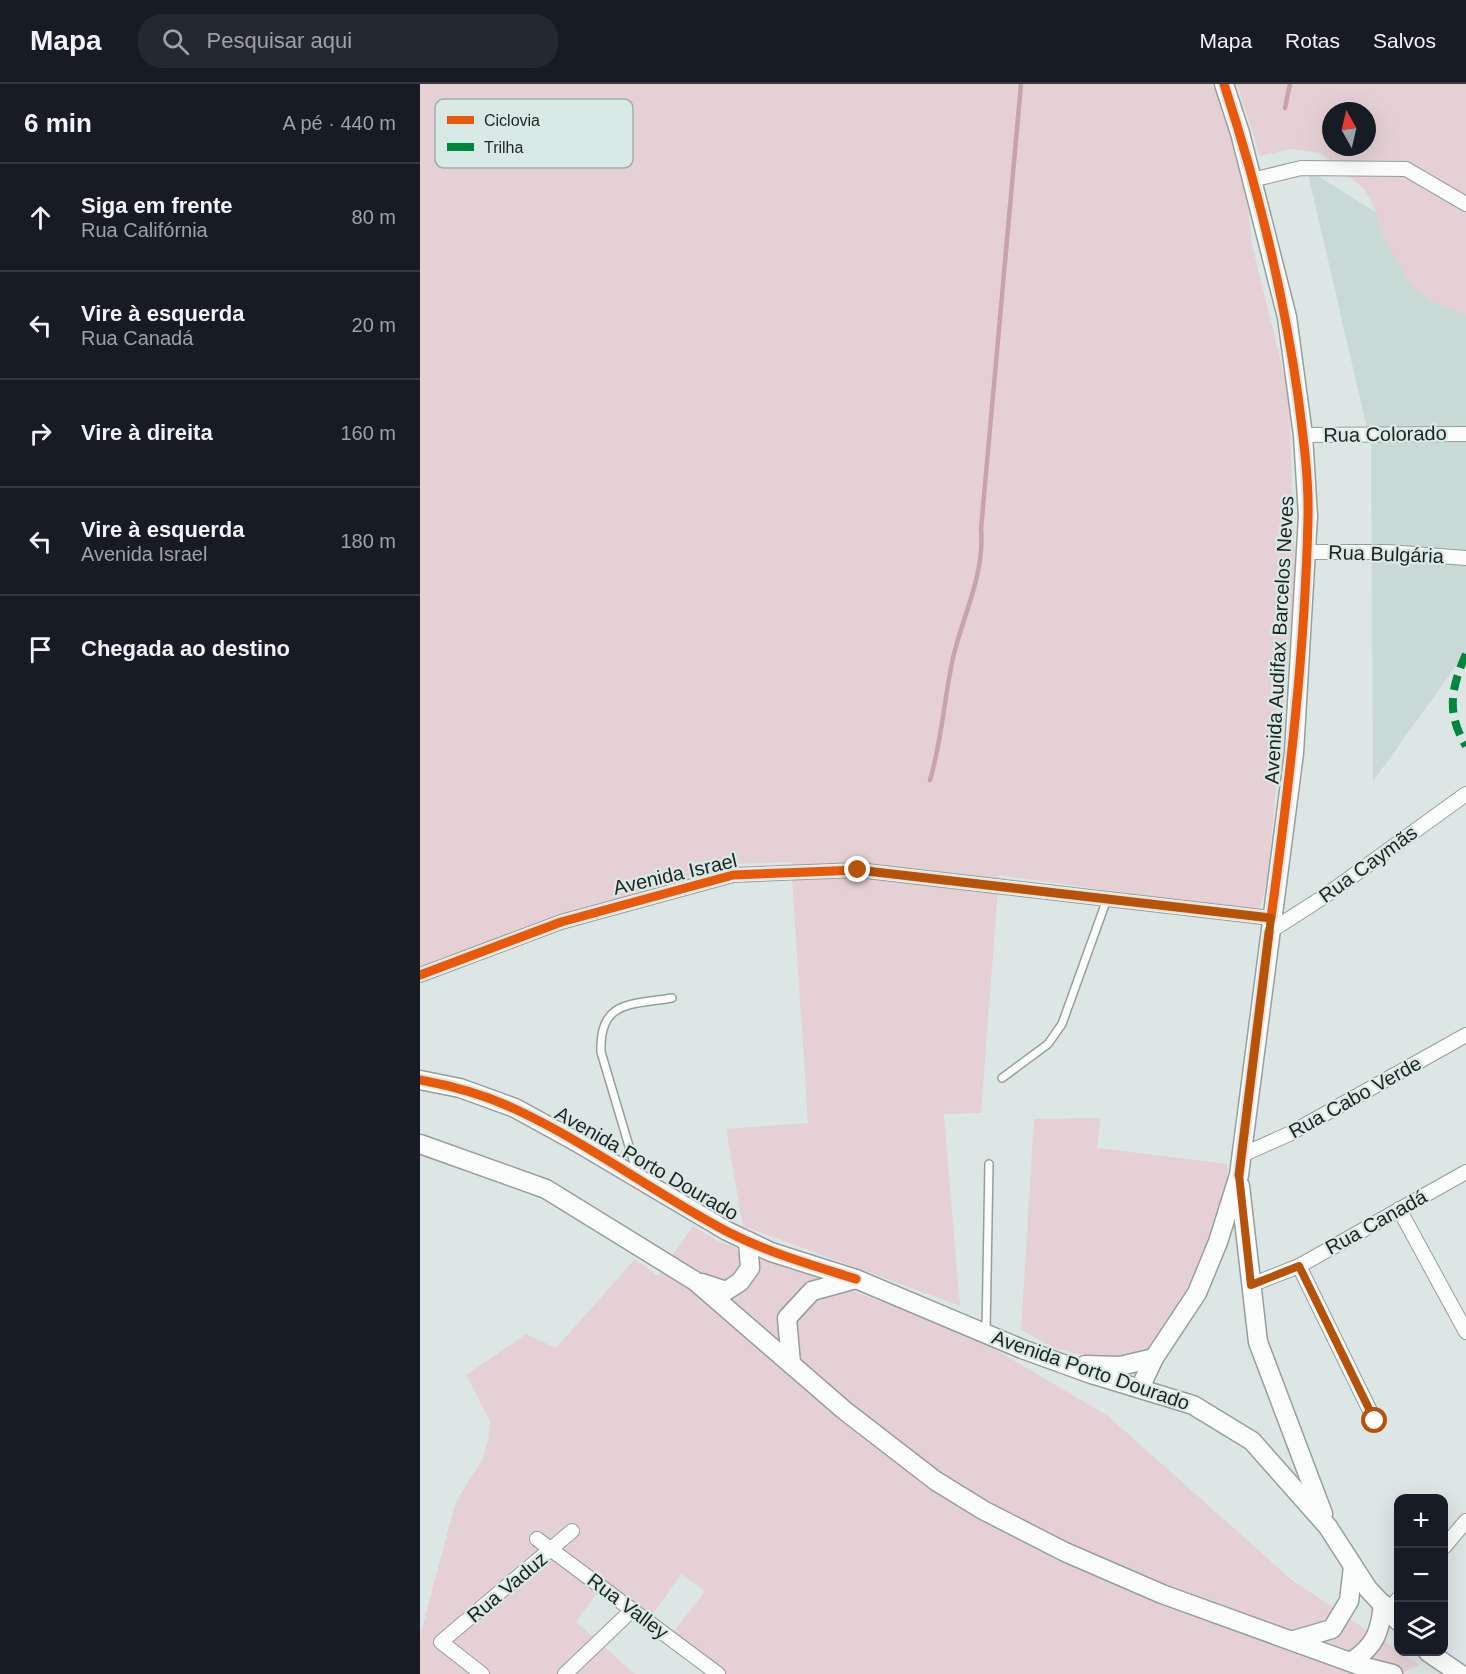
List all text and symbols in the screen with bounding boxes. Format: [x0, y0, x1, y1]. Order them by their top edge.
search box [138, 14, 558, 68]
text: Mapa [30, 25, 102, 56]
icon: search [159, 25, 192, 58]
text: Pesquisar aqui [207, 28, 352, 53]
text: Mapa [1200, 29, 1252, 52]
text: Rotas [1285, 29, 1340, 52]
text: Salvos [1373, 29, 1436, 52]
legend [435, 99, 633, 168]
north arrow [1322, 102, 1376, 156]
text: 6 min [24, 108, 92, 138]
text: A pé · 440 m [283, 112, 396, 134]
text: Ciclovia [484, 112, 540, 129]
text: Trilha [484, 139, 524, 156]
text: Siga em frente [81, 193, 233, 218]
icon: ahead [24, 201, 57, 234]
text: 80 m [352, 206, 396, 228]
text: Rua Califórnia [81, 219, 208, 241]
text: Vire à esquerda [81, 301, 244, 326]
icon: left [24, 309, 57, 342]
text: 20 m [352, 314, 396, 336]
text: Rua Canadá [81, 327, 193, 349]
icon: right [24, 417, 57, 450]
text: Vire à direita [81, 420, 213, 445]
text: 160 m [340, 422, 396, 444]
street label: Rua Colorado [1323, 422, 1447, 446]
street label: Avenida Audifax Barcelos Neves [1260, 495, 1298, 785]
text: Vire à esquerda [81, 517, 244, 542]
icon: left [24, 525, 57, 558]
text: 180 m [340, 530, 396, 552]
street label: Rua Bulgária [1328, 541, 1445, 567]
text: Avenida Israel [81, 543, 207, 565]
icon: arrive [24, 633, 57, 666]
text: Chegada ao destino [81, 636, 290, 661]
street label: Rua Caymãs [1315, 821, 1421, 907]
street label: Avenida Israel [611, 849, 739, 899]
route end [844, 856, 870, 882]
street label: Rua Cabo Verde [1285, 1052, 1425, 1142]
street label: Avenida Porto Dourado [552, 1102, 742, 1224]
street label: Rua Canadá [1322, 1185, 1431, 1259]
street label: Avenida Porto Dourado [989, 1326, 1193, 1414]
route start [1361, 1407, 1387, 1433]
map controls [1394, 1494, 1448, 1656]
button: + [1394, 1494, 1448, 1548]
street label: Rua Vaduz [463, 1547, 551, 1627]
button: − [1394, 1548, 1448, 1602]
street label: Rua Valley [583, 1569, 673, 1643]
button: layers [1394, 1602, 1448, 1656]

